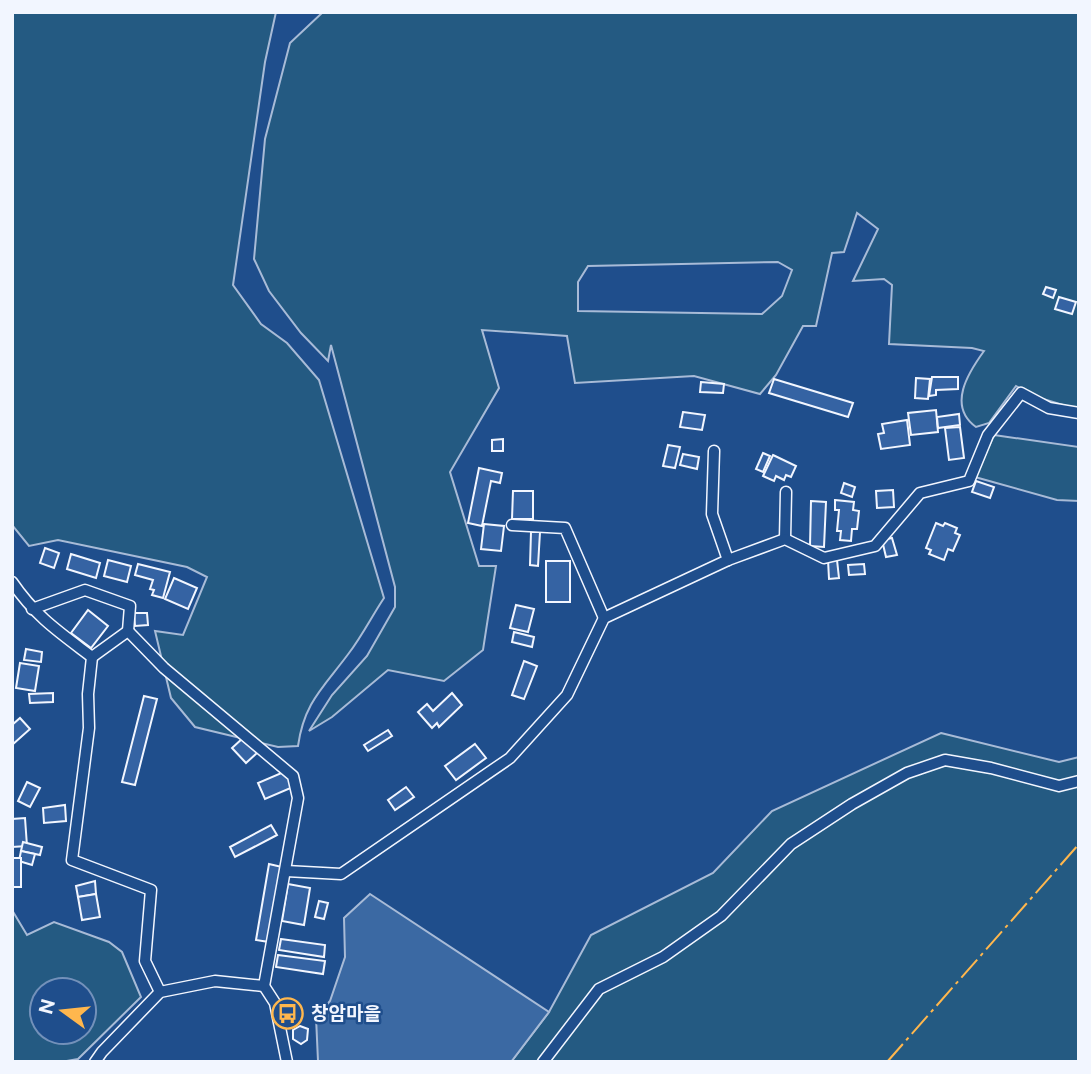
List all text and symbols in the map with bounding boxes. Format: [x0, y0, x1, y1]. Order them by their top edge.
north arrow [28, 976, 98, 1046]
bus stop icon: 창암마을 [271, 996, 305, 1030]
text: N [34, 997, 59, 1017]
place label: 창암마을 [311, 1002, 381, 1024]

